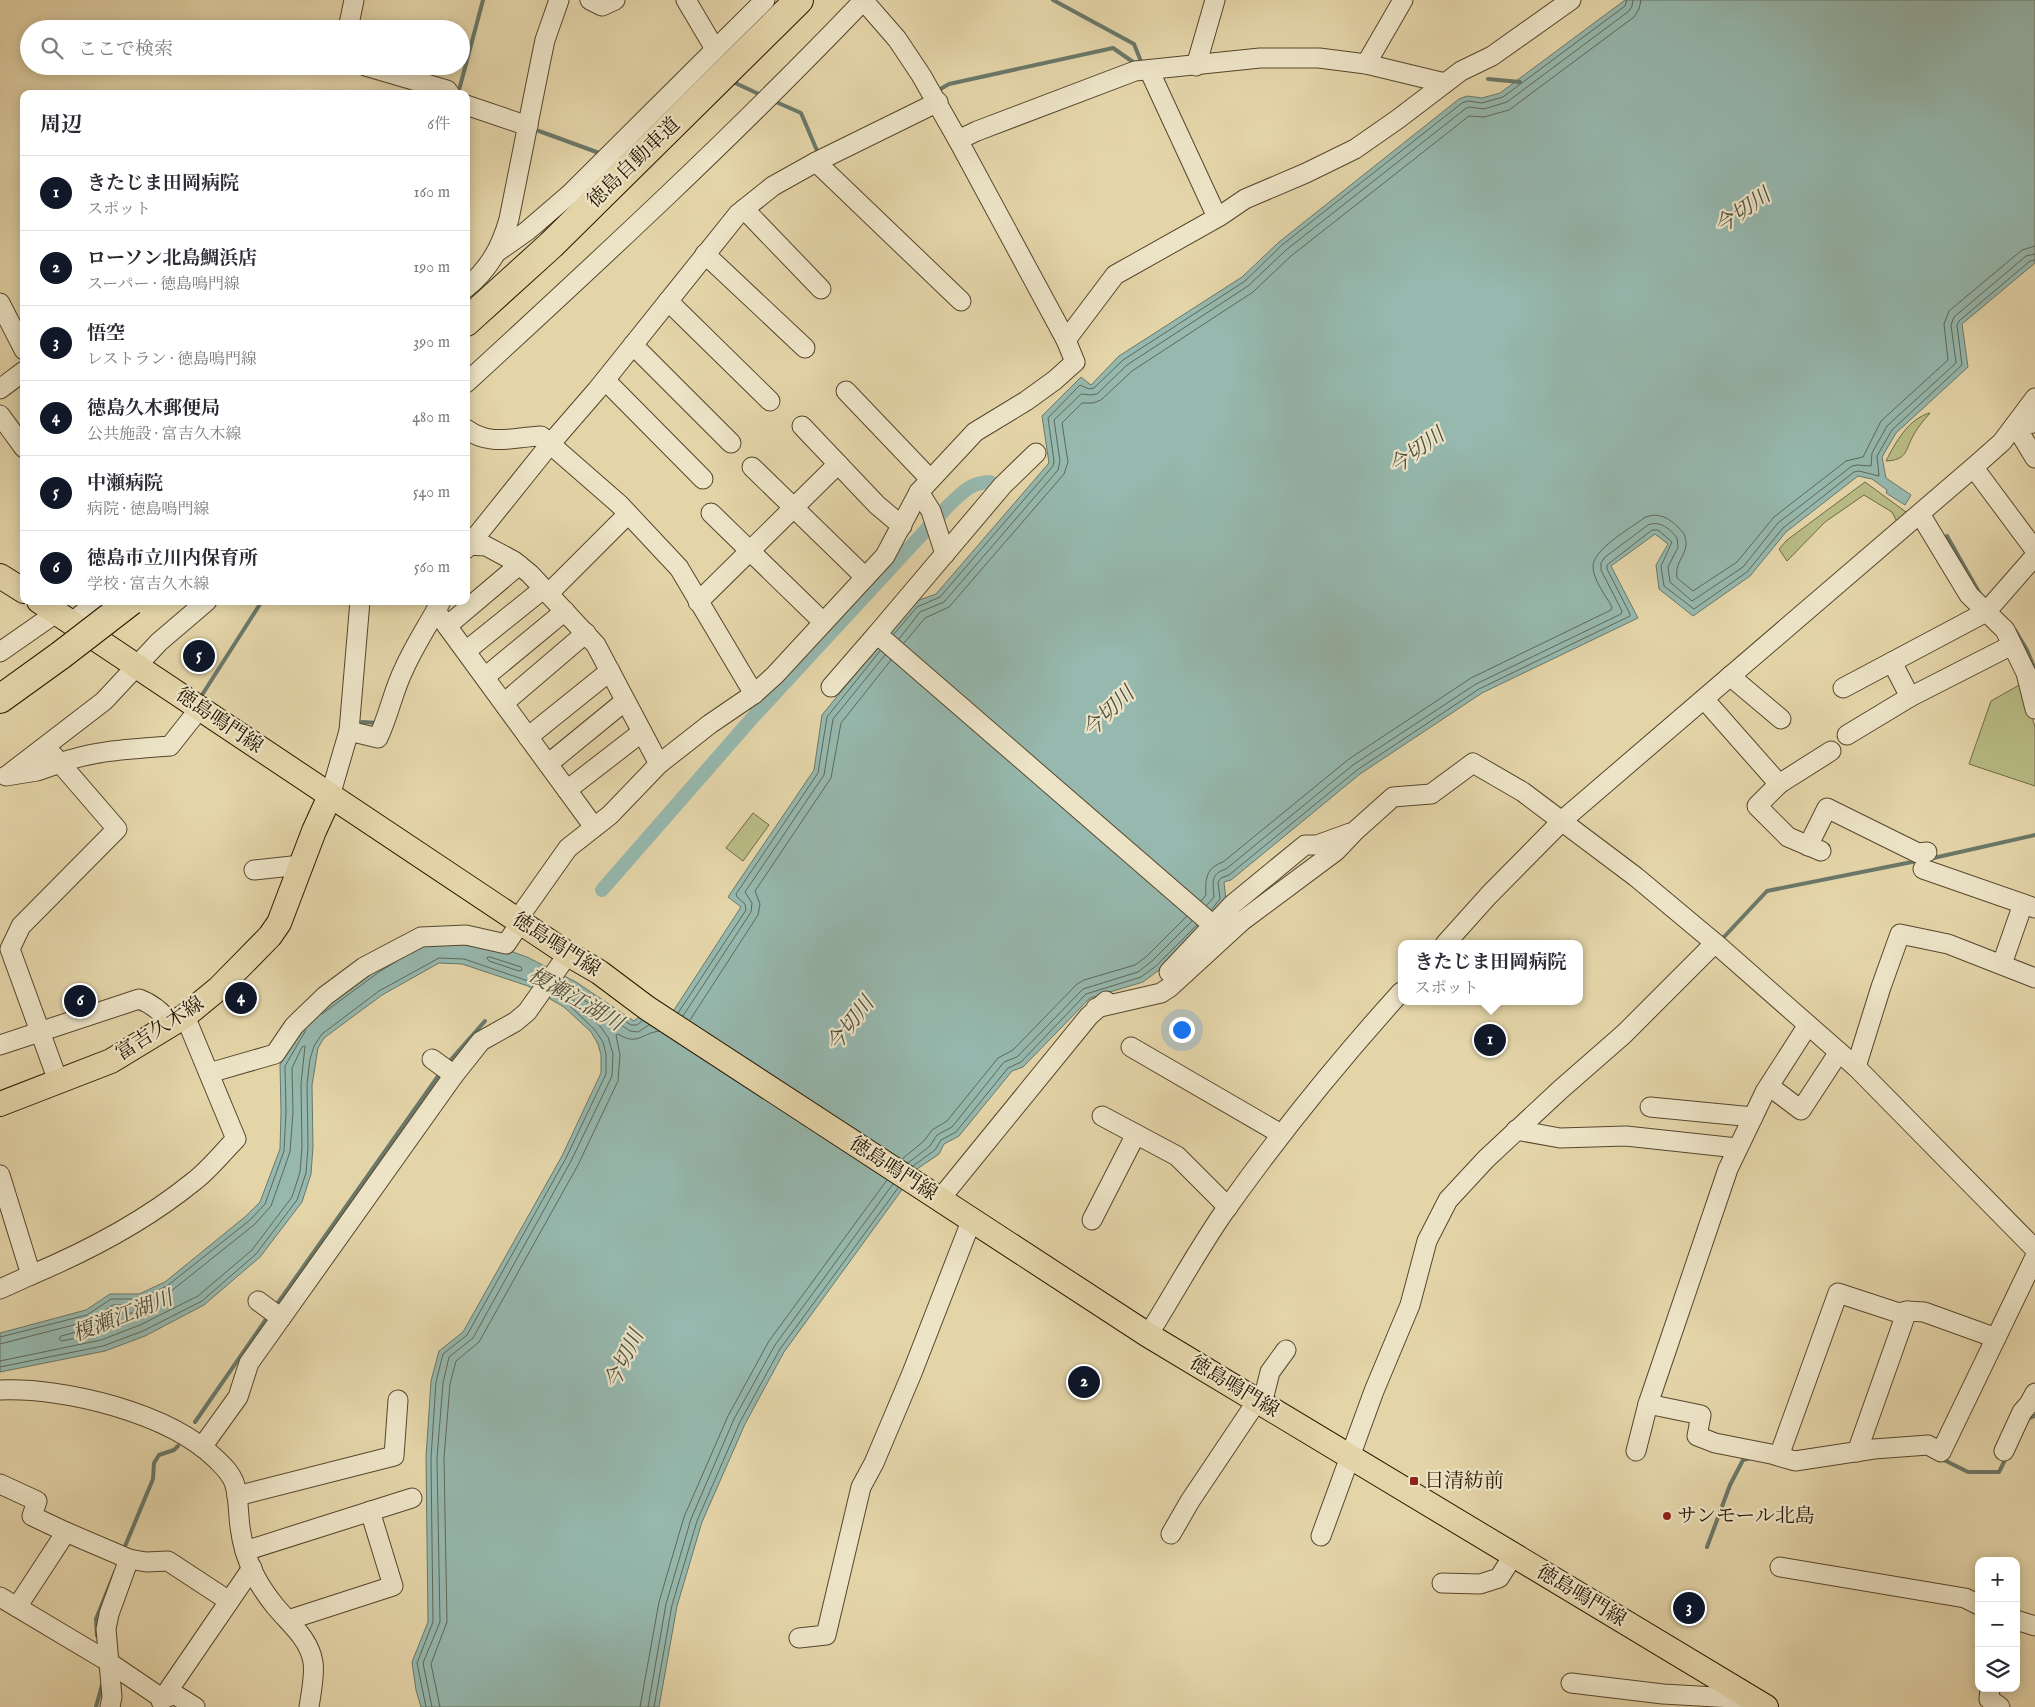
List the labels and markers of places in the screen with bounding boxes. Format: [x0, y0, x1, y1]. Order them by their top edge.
pin: 5 [183, 637, 215, 675]
pin: 4 [225, 979, 257, 1017]
pin: 6 [64, 982, 96, 1020]
pin: 1 [1474, 1021, 1506, 1059]
pin: 2 [1068, 1363, 1100, 1401]
place label: 日清紡前 [1424, 1469, 1504, 1494]
marker: 日清紡前 [1408, 1475, 1420, 1487]
place label: サンモール北島 [1677, 1504, 1815, 1529]
marker: サンモール北島 [1661, 1510, 1673, 1522]
pin: 3 [1673, 1589, 1705, 1627]

